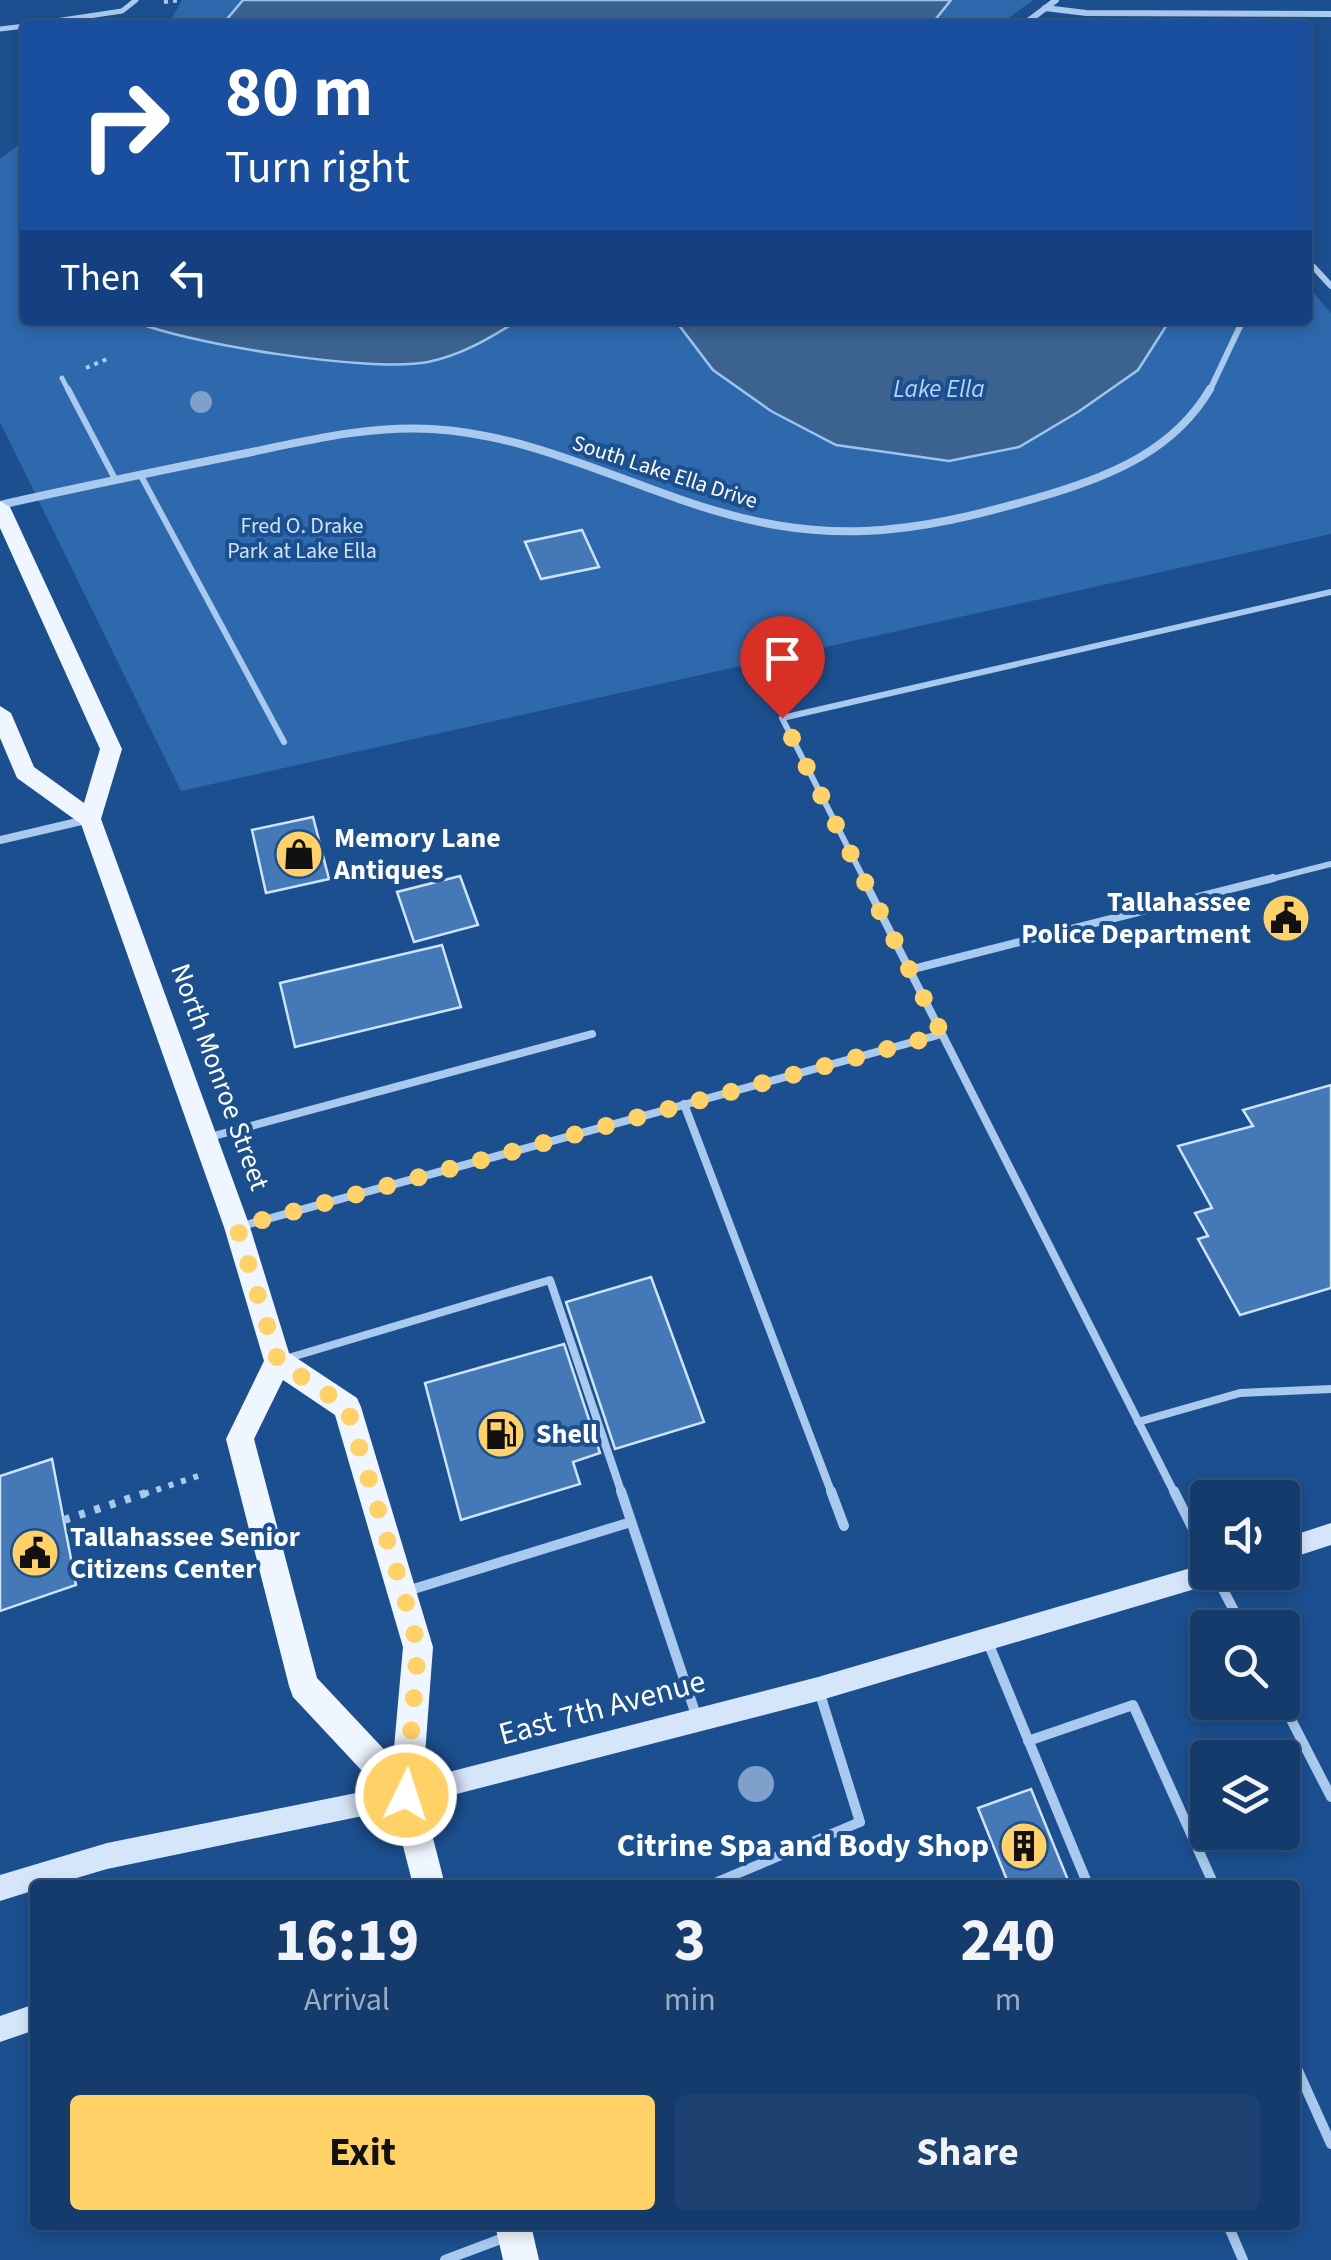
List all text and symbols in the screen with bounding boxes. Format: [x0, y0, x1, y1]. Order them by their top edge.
text: 80 m [225, 43, 373, 143]
icon: right [60, 60, 190, 190]
text: Turn right [225, 136, 410, 200]
icon: left [161, 250, 216, 305]
text: Then [60, 251, 141, 305]
water label: Lake Ella [893, 371, 985, 407]
street label: South Lake Ella Drive [568, 427, 762, 517]
park label: Fred O. Drake Park at Lake Ella [227, 510, 377, 567]
pin [740, 616, 825, 719]
icon: arrive [755, 631, 810, 686]
place label: Memory Lane Antiques [333, 818, 501, 890]
shop icon: Memory Lane Antiques [273, 828, 325, 880]
place label: Tallahassee Police Department [1021, 882, 1251, 954]
public building icon: Tallahassee Police Department [1260, 892, 1312, 944]
street label: North Monroe Street [160, 958, 280, 1196]
fuel station icon: Shell [475, 1408, 527, 1460]
place label: Shell [536, 1414, 598, 1454]
map controls [1190, 1480, 1300, 1850]
button: sound [1190, 1480, 1300, 1590]
place label: Tallahassee Senior Citizens Center [70, 1517, 301, 1589]
public building icon: Tallahassee Senior Citizens Center [9, 1527, 61, 1579]
button: search [1190, 1610, 1300, 1720]
street label: East 7th Avenue [494, 1658, 710, 1758]
button: layers [1190, 1740, 1300, 1850]
position arrow [354, 1743, 458, 1847]
building icon: Citrine Spa and Body Shop [998, 1820, 1050, 1872]
place label: Citrine Spa and Body Shop [617, 1823, 989, 1869]
text: 16:19 [275, 1899, 419, 1984]
text: 3 [674, 1899, 706, 1984]
text: 240 [960, 1899, 1055, 1984]
text: Arrival [304, 1977, 390, 2023]
text: min [664, 1977, 716, 2023]
text: m [995, 1977, 1021, 2023]
button: Exit [70, 2095, 655, 2210]
button: Share [675, 2095, 1260, 2210]

